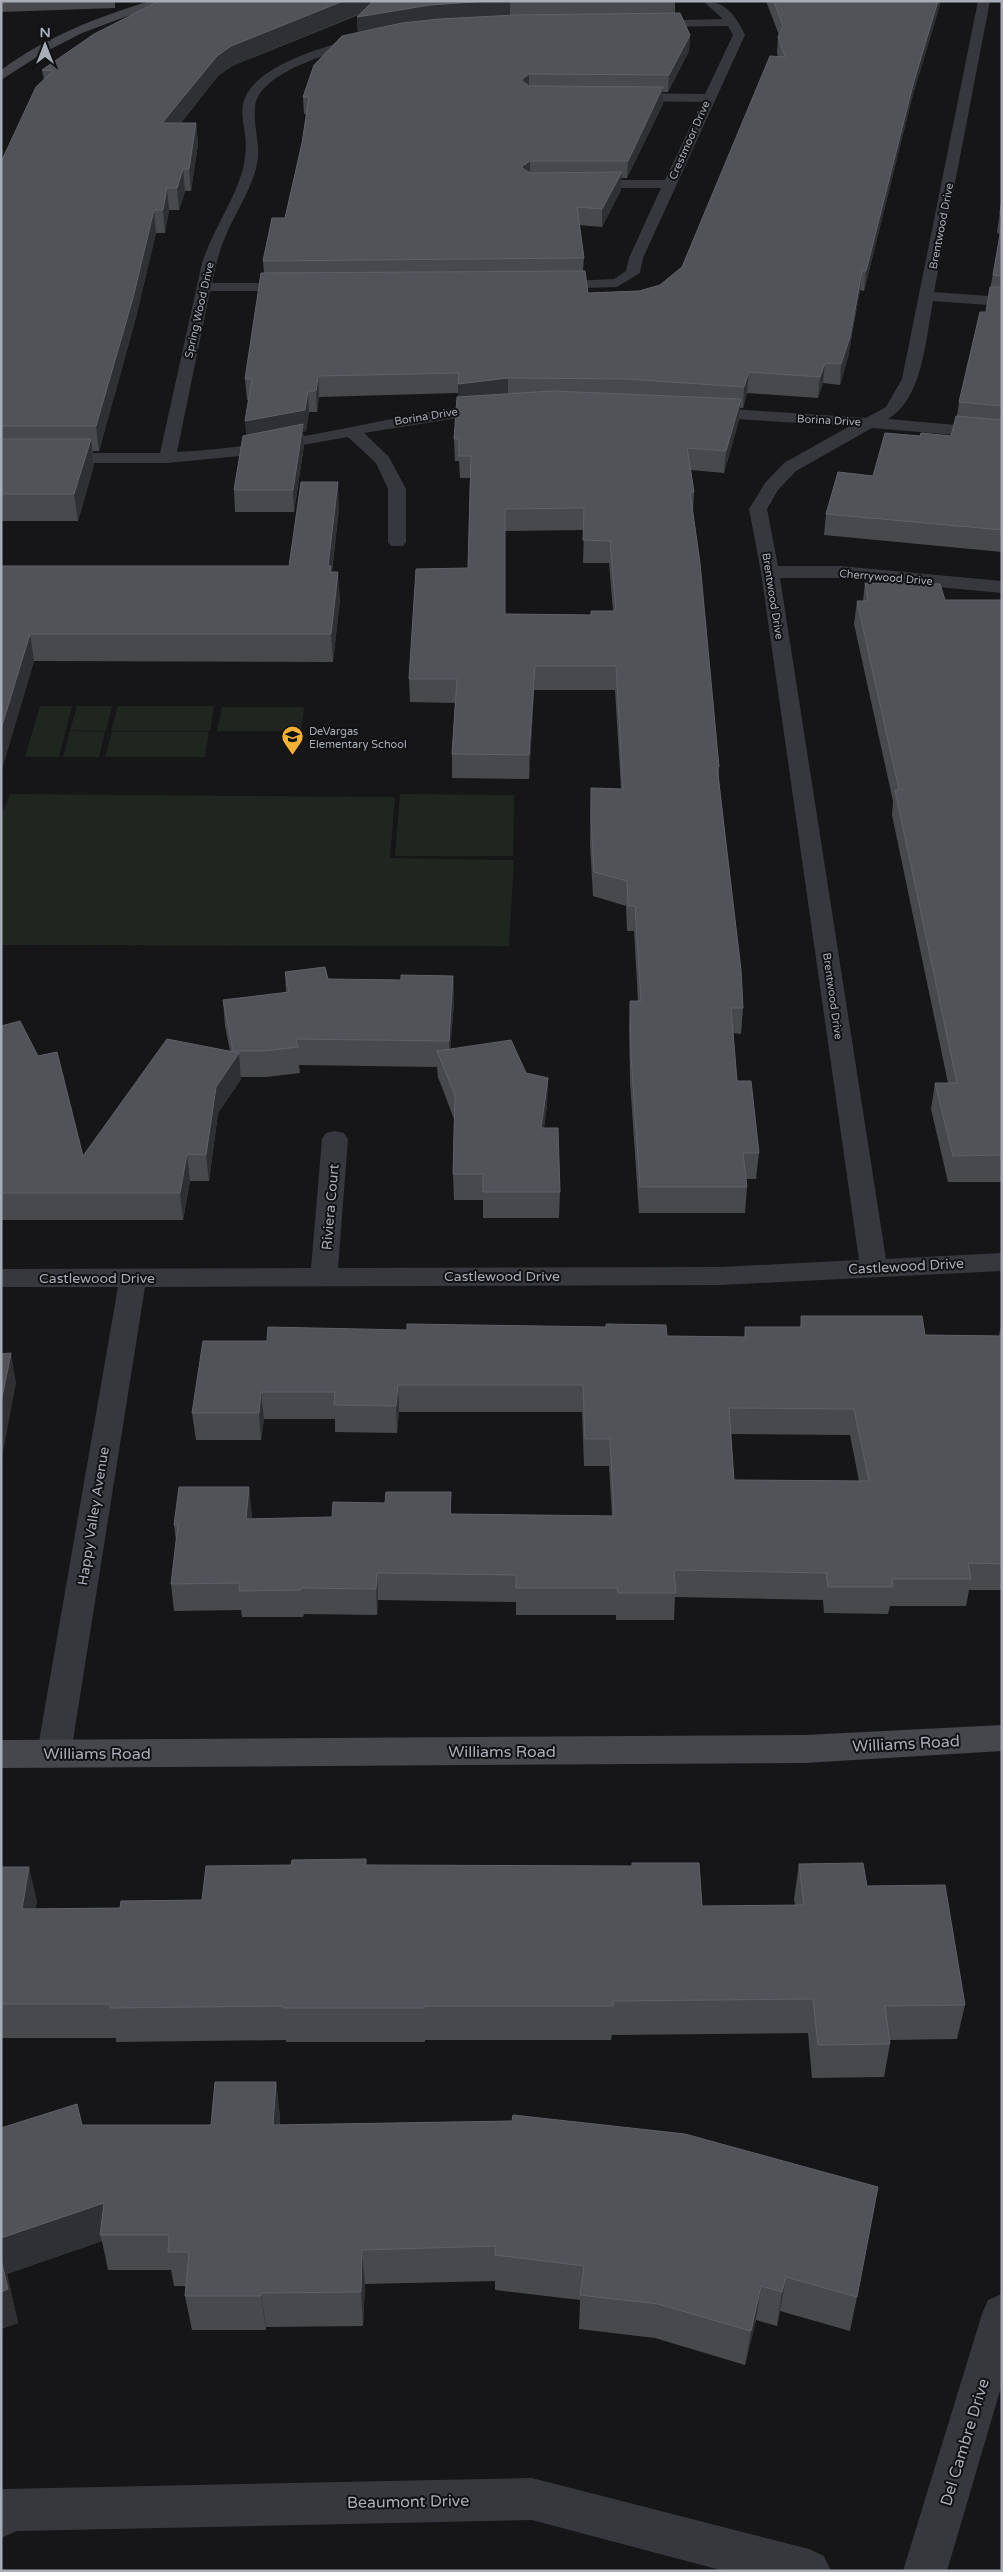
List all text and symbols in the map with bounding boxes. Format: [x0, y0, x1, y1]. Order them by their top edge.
north arrow [20, 20, 70, 70]
text: N [39, 24, 51, 41]
street label: Crestmoor Drive [666, 99, 713, 182]
street label: Brentwood Drive [927, 182, 956, 270]
street label: Spring Wood Drive [182, 261, 217, 359]
street label: Borina Drive [393, 405, 459, 428]
street label: Borina Drive [797, 412, 861, 429]
street label: Brentwood Drive [759, 552, 786, 640]
street label: Cherrywood Drive [839, 567, 933, 588]
school or university icon: DeVargas Elementary School [281, 725, 305, 756]
place label: DeVargas Elementary School [309, 725, 407, 751]
street label: Brentwood Drive [820, 952, 845, 1040]
street label: Riviera Court [318, 1163, 343, 1251]
street label: Castlewood Drive [848, 1255, 964, 1278]
street label: Castlewood Drive [444, 1268, 560, 1285]
street label: Castlewood Drive [39, 1270, 155, 1287]
street label: Happy Valley Avenue [74, 1446, 113, 1587]
street label: Williams Road [852, 1731, 960, 1757]
street label: Williams Road [448, 1742, 556, 1762]
street label: Williams Road [43, 1744, 151, 1764]
street label: Del Cambre Drive [936, 2376, 994, 2508]
street label: Beaumont Drive [347, 2491, 469, 2513]

